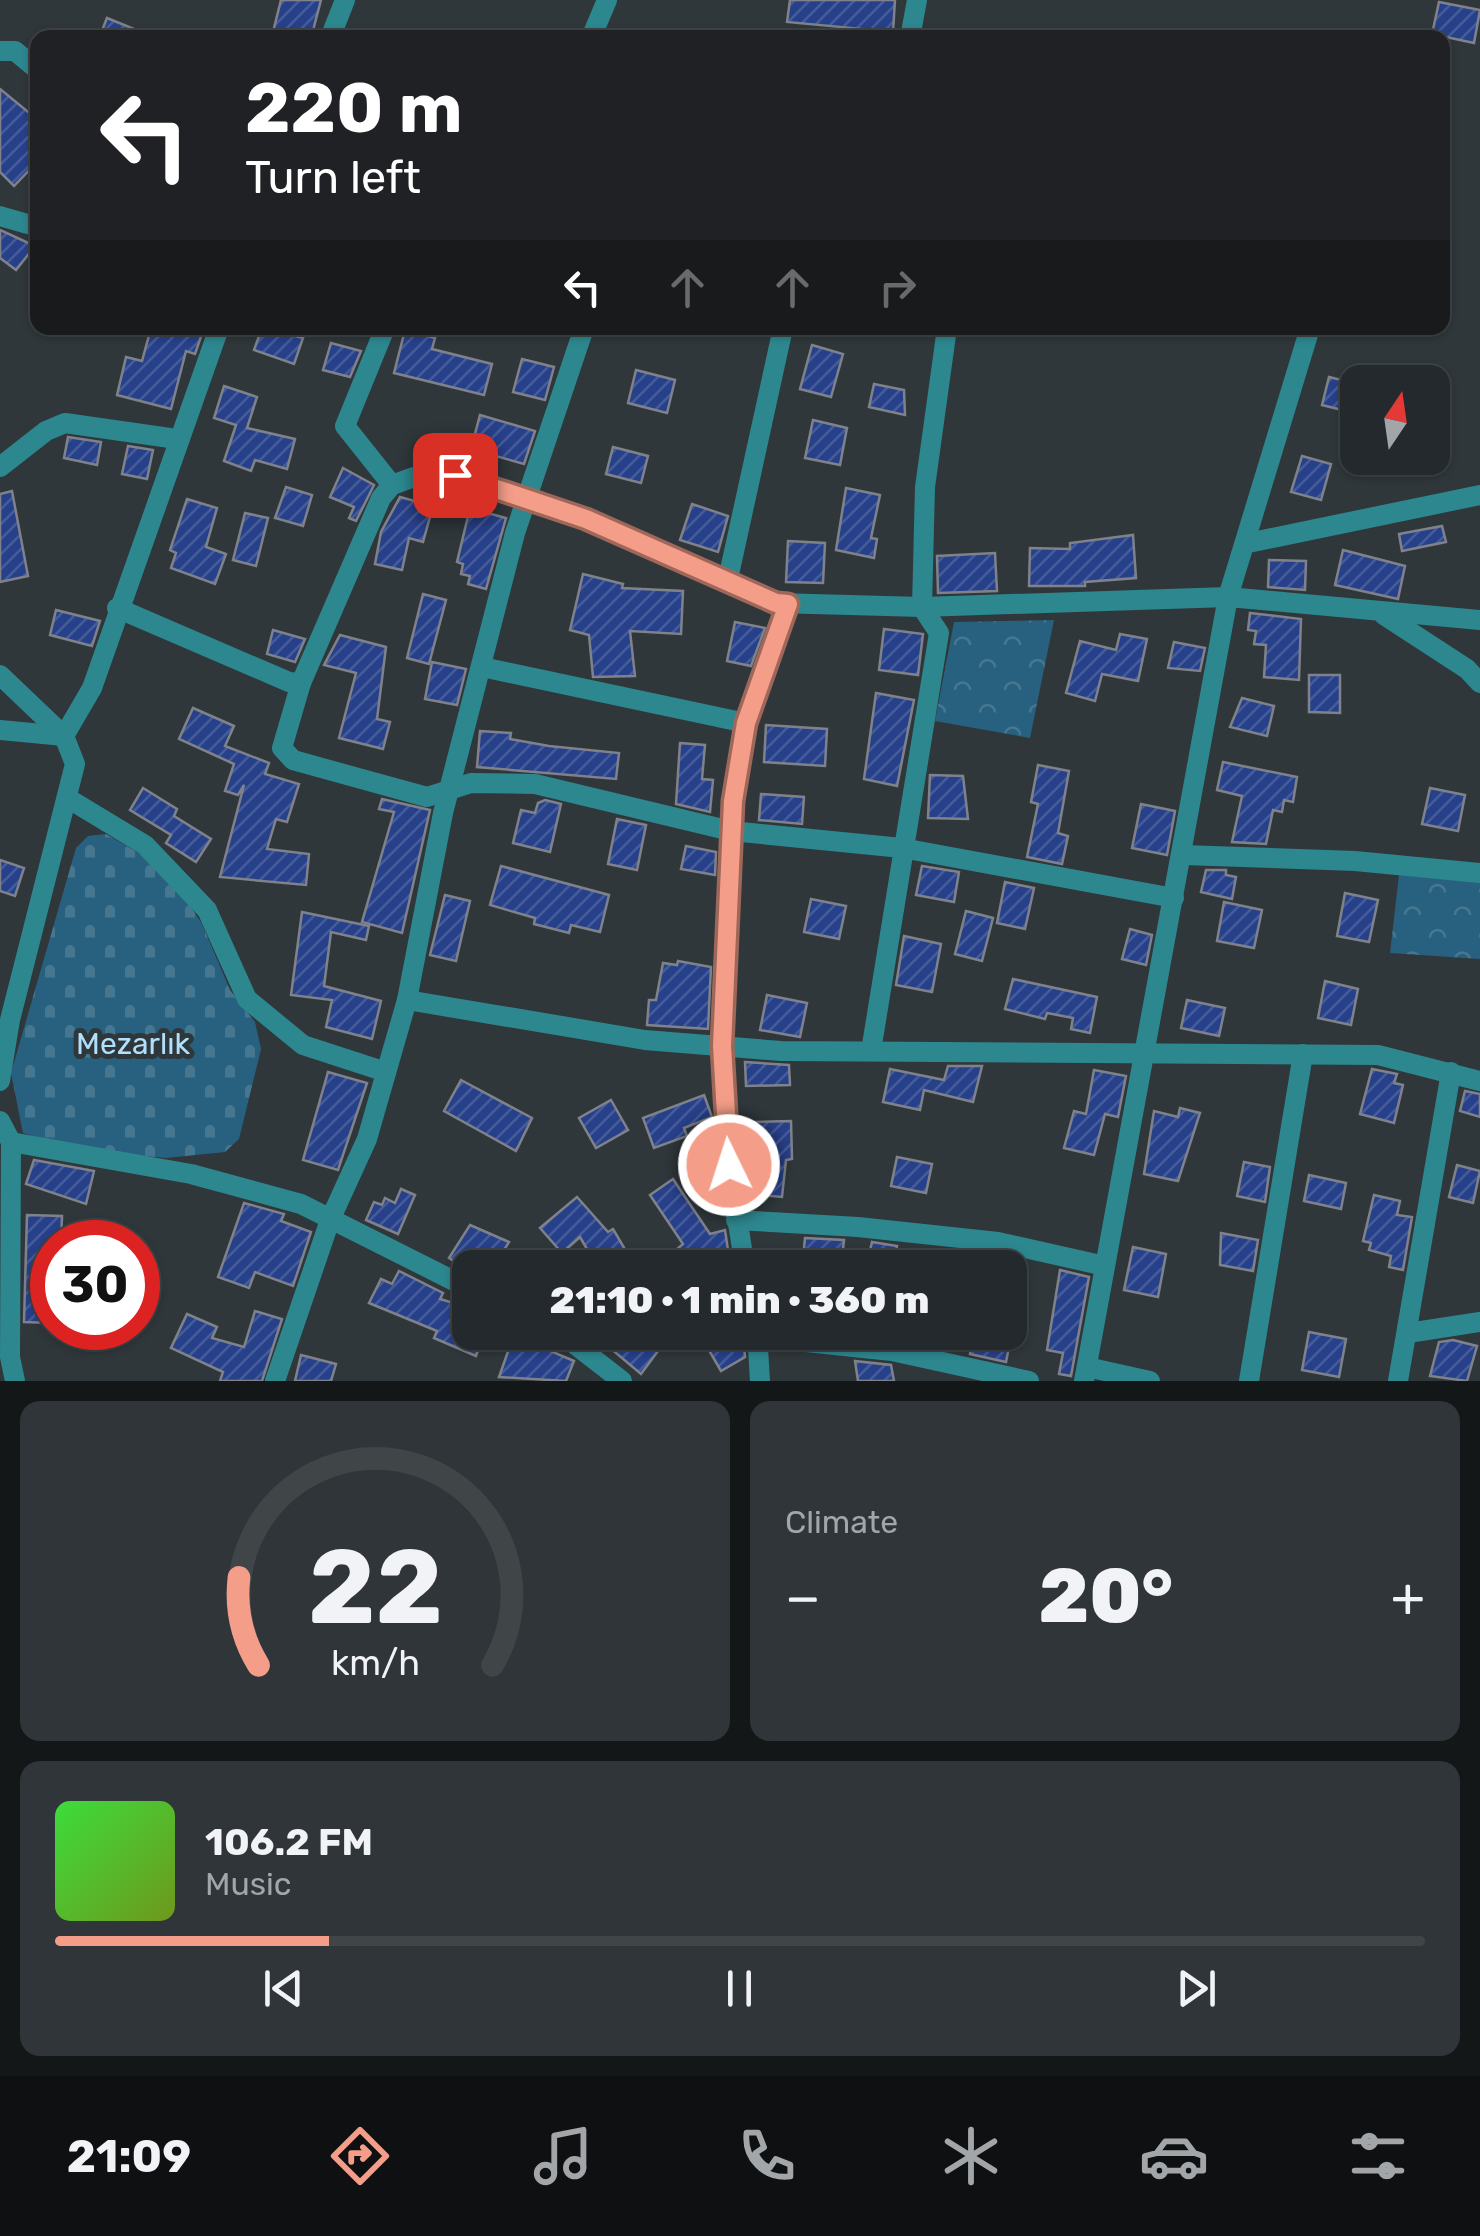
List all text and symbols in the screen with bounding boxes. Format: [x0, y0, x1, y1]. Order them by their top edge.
text: 220 m [245, 67, 463, 150]
icon: left [80, 70, 210, 200]
text: Turn left [245, 151, 421, 204]
icon: left [555, 260, 610, 315]
icon: ahead [660, 260, 715, 315]
icon: ahead [765, 260, 820, 315]
icon: right [870, 260, 925, 315]
north arrow [1340, 365, 1450, 475]
map controls [1340, 365, 1450, 475]
pin [413, 433, 498, 518]
icon: arrive [428, 448, 483, 503]
park label: Mezarlık [76, 1026, 190, 1062]
position arrow [677, 1113, 781, 1217]
speed limit sign: 30 [30, 1220, 160, 1350]
text: 21:10 · 1 min · 360 m [550, 1277, 929, 1323]
text: Climate [785, 1503, 898, 1541]
text: 22 [307, 1526, 443, 1649]
text: 20° [1038, 1552, 1173, 1641]
text: − [785, 1565, 821, 1630]
text: + [1391, 1565, 1425, 1630]
text: km/h [330, 1642, 420, 1684]
text: 106.2 FM [205, 1819, 373, 1865]
text: Music [205, 1865, 291, 1903]
icon: previous [256, 1961, 311, 2016]
icon: pause [712, 1961, 767, 2016]
icon: next [1169, 1961, 1224, 2016]
icon: directions [325, 2121, 395, 2191]
icon: music [528, 2121, 598, 2191]
icon: phone [732, 2121, 802, 2191]
icon: climate [936, 2121, 1006, 2191]
icon: car [1139, 2121, 1209, 2191]
icon: filters [1343, 2121, 1413, 2191]
text: 21:09 [67, 2130, 191, 2183]

